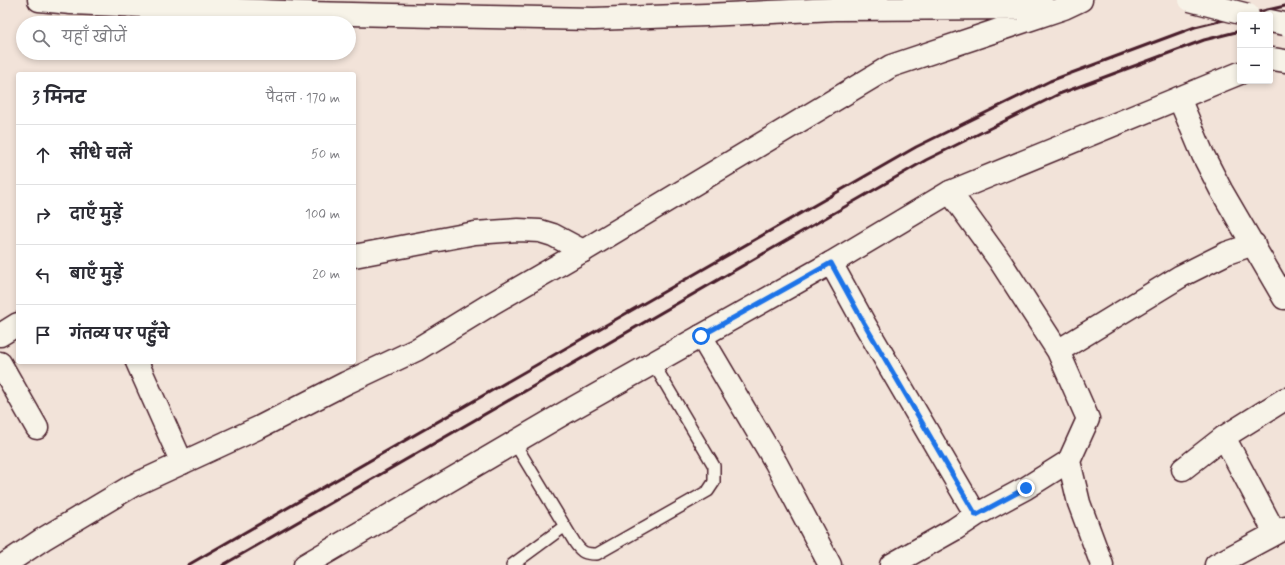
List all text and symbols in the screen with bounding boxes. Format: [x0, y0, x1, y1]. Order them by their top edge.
map controls [1237, 12, 1273, 84]
button: + [1237, 12, 1273, 48]
search box [16, 16, 356, 60]
icon: search [30, 27, 52, 49]
text: यहाँ खोजें [62, 28, 127, 48]
button: − [1237, 48, 1273, 84]
text: 3 मिनट [32, 87, 86, 109]
text: पैदल · 170 m [266, 90, 340, 107]
icon: ahead [32, 144, 54, 166]
text: सीधे चलें [70, 145, 132, 165]
text: 50 m [311, 146, 340, 163]
icon: right [32, 204, 54, 226]
text: दाएँ मुड़ें [70, 205, 122, 225]
text: 100 m [305, 206, 340, 223]
icon: left [32, 264, 54, 286]
text: बाएँ मुड़ें [70, 265, 123, 285]
text: 20 m [312, 266, 340, 283]
icon: arrive [32, 324, 54, 346]
text: गंतव्य पर पहुँचे [70, 325, 169, 345]
route start [692, 327, 710, 345]
route end [1017, 479, 1035, 497]

